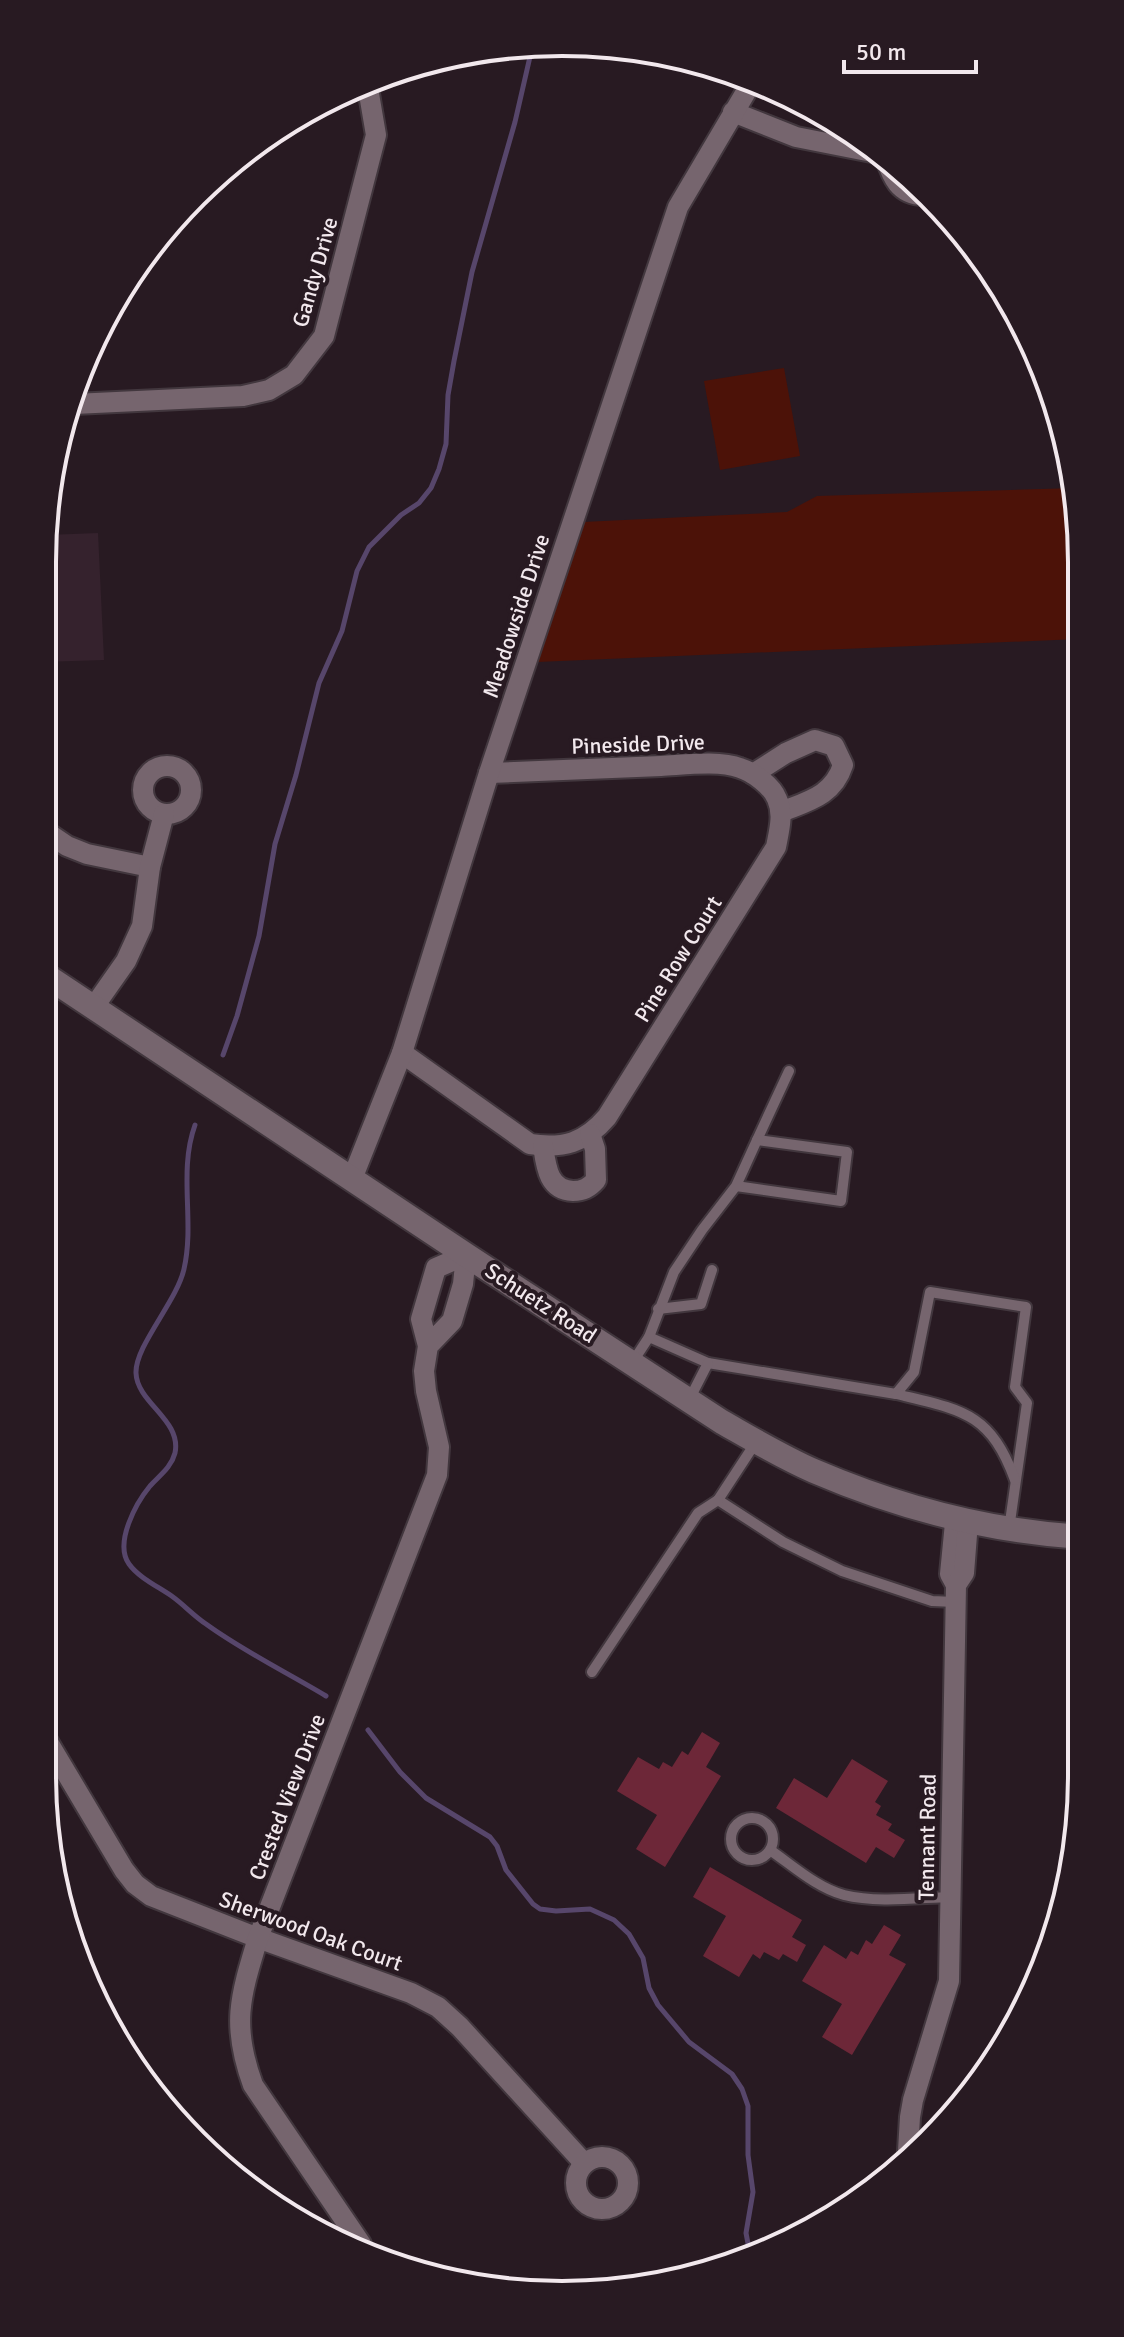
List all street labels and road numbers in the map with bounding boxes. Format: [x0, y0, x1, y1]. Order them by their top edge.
street label: Gandy Drive [286, 214, 344, 330]
street label: Meadowside Drive [477, 531, 555, 701]
street label: Pineside Drive [571, 728, 705, 760]
street label: Pine Row Court [628, 891, 728, 1027]
street label: Schuetz Road [480, 1257, 602, 1349]
street label: Crested View Drive [243, 1710, 331, 1884]
street label: Tennant Road [912, 1773, 942, 1901]
street label: Sherwood Oak Court [216, 1885, 406, 1977]

